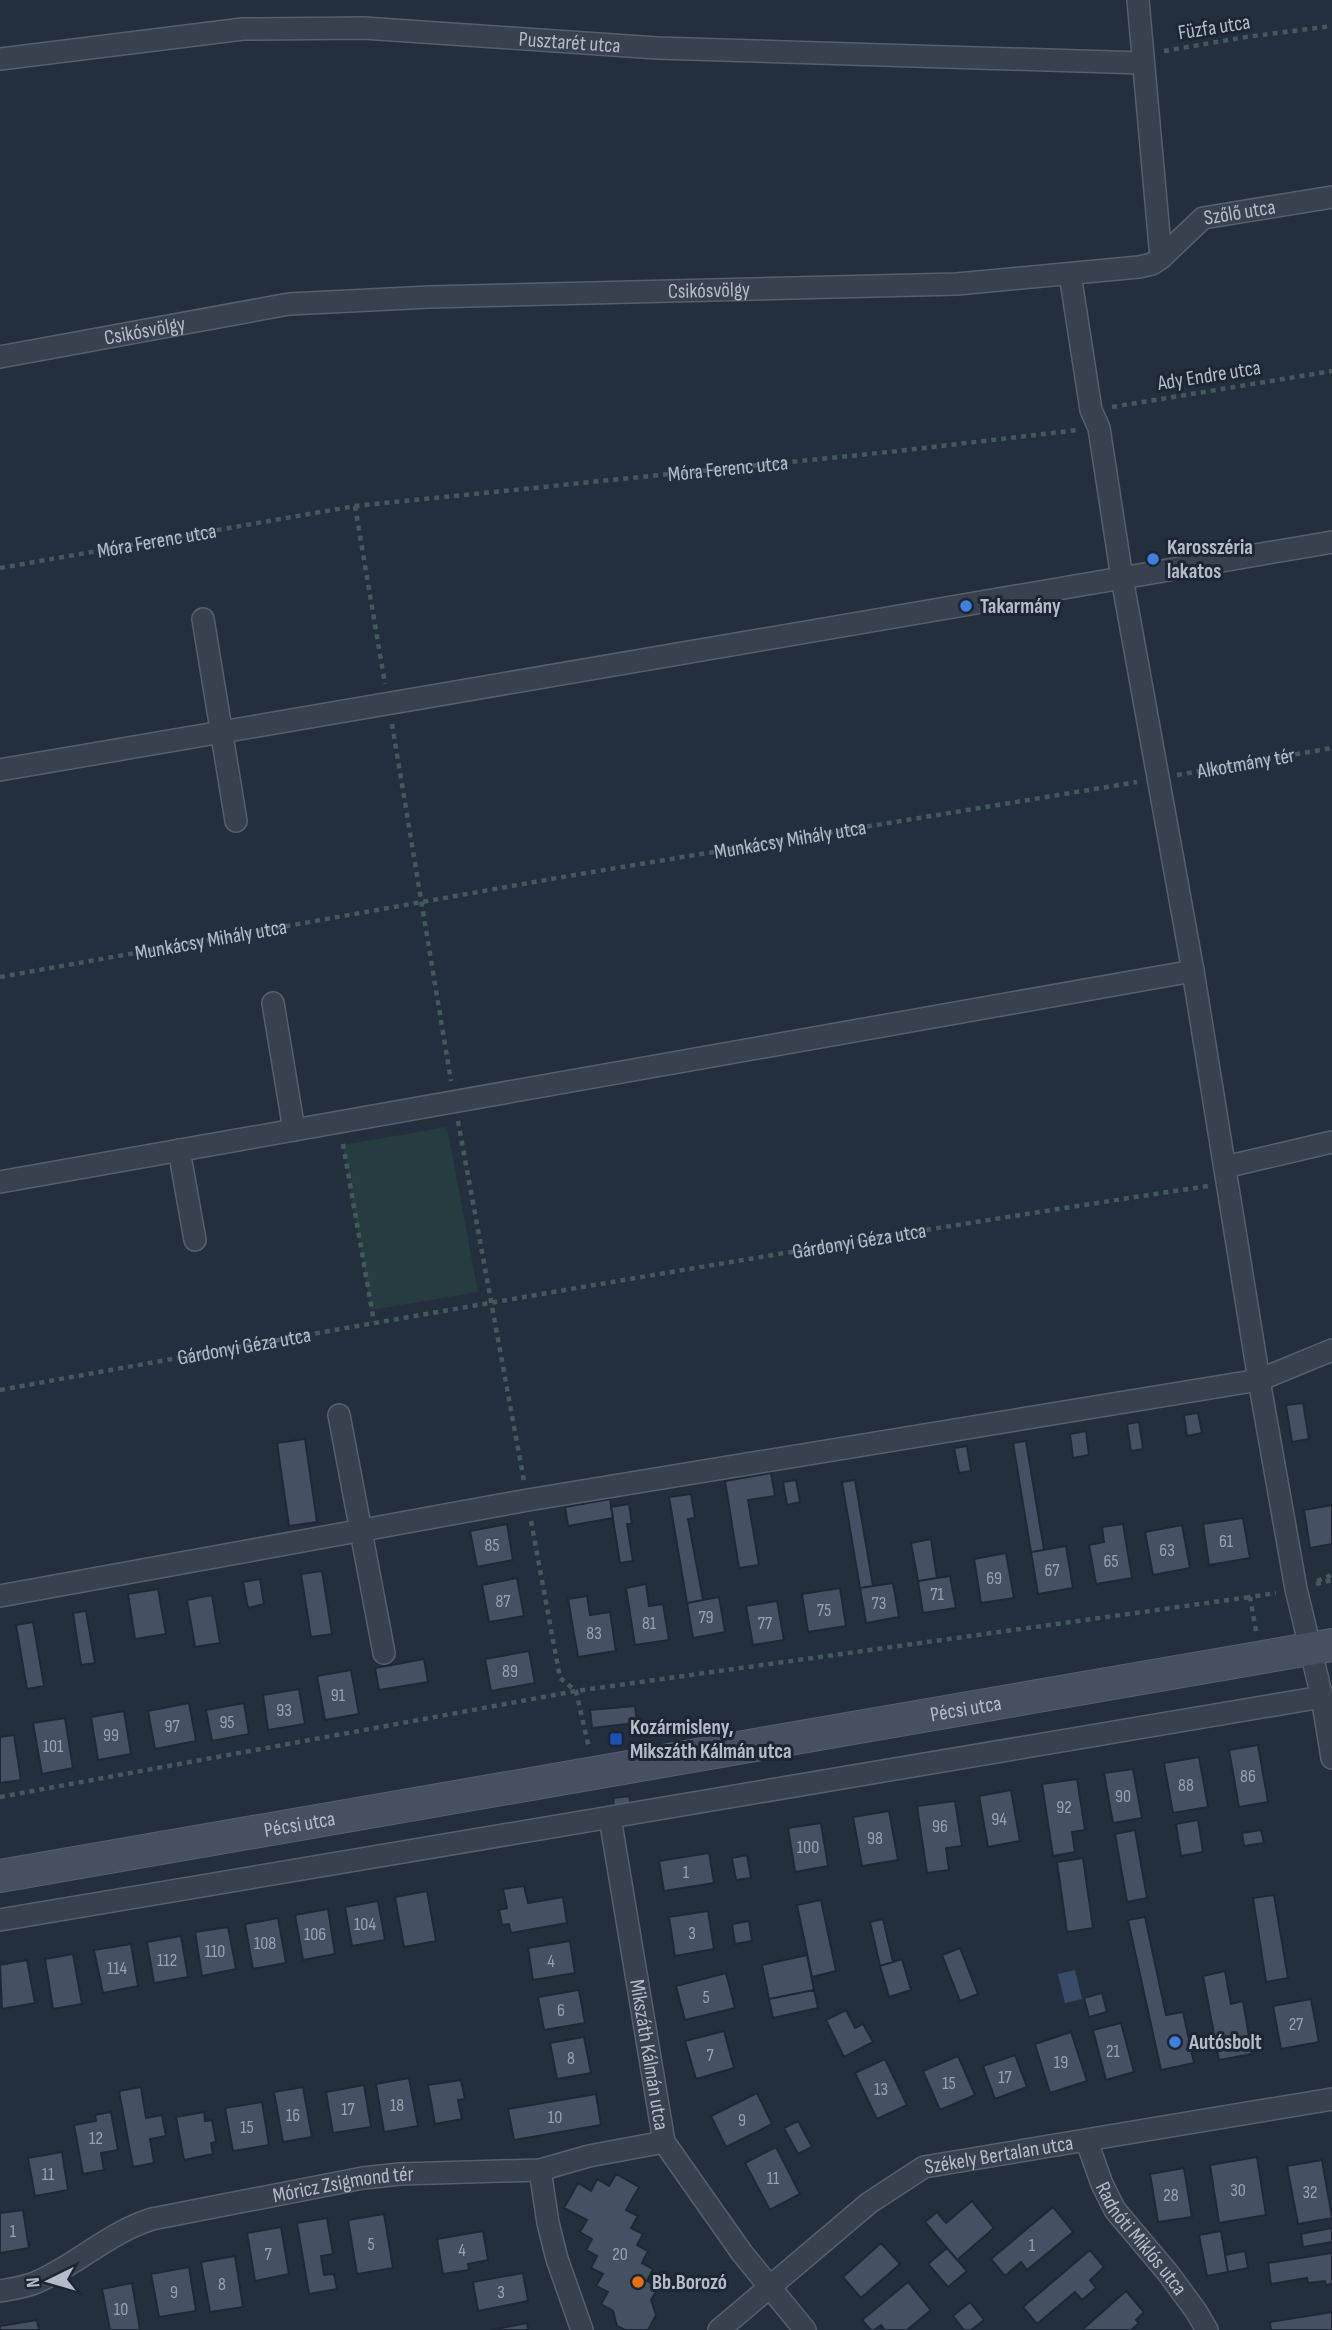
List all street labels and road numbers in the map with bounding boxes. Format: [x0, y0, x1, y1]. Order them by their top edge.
street label: Füzfa utca [1176, 9, 1252, 46]
street label: Pusztarét utca [518, 27, 621, 58]
street label: Szőlő utca [1202, 194, 1277, 231]
street label: Csikósvölgy [668, 277, 750, 304]
street label: Csikósvölgy [102, 311, 187, 351]
street label: Ady Endre utca [1155, 355, 1262, 396]
street label: Móra Ferenc utca [666, 450, 789, 487]
street label: Móra Ferenc utca [95, 518, 218, 564]
street label: Alkotmány tér [1194, 743, 1297, 784]
street label: Munkácsy Mihály utca [712, 815, 868, 865]
street label: Munkácsy Mihály utca [133, 914, 289, 966]
street label: Gárdonyi Géza utca [790, 1218, 928, 1265]
street label: Gárdonyi Géza utca [175, 1322, 313, 1371]
street label: Pécsi utca [928, 1691, 1003, 1727]
street label: Pécsi utca [262, 1806, 337, 1843]
street label: Mikszáth Kálmán utca [624, 1978, 674, 2132]
street label: Székely Bertalan utca [923, 2130, 1075, 2180]
street label: Móricz Zsigmond tér [271, 2162, 414, 2208]
street label: Radnóti Miklós utca [1090, 2178, 1192, 2300]

